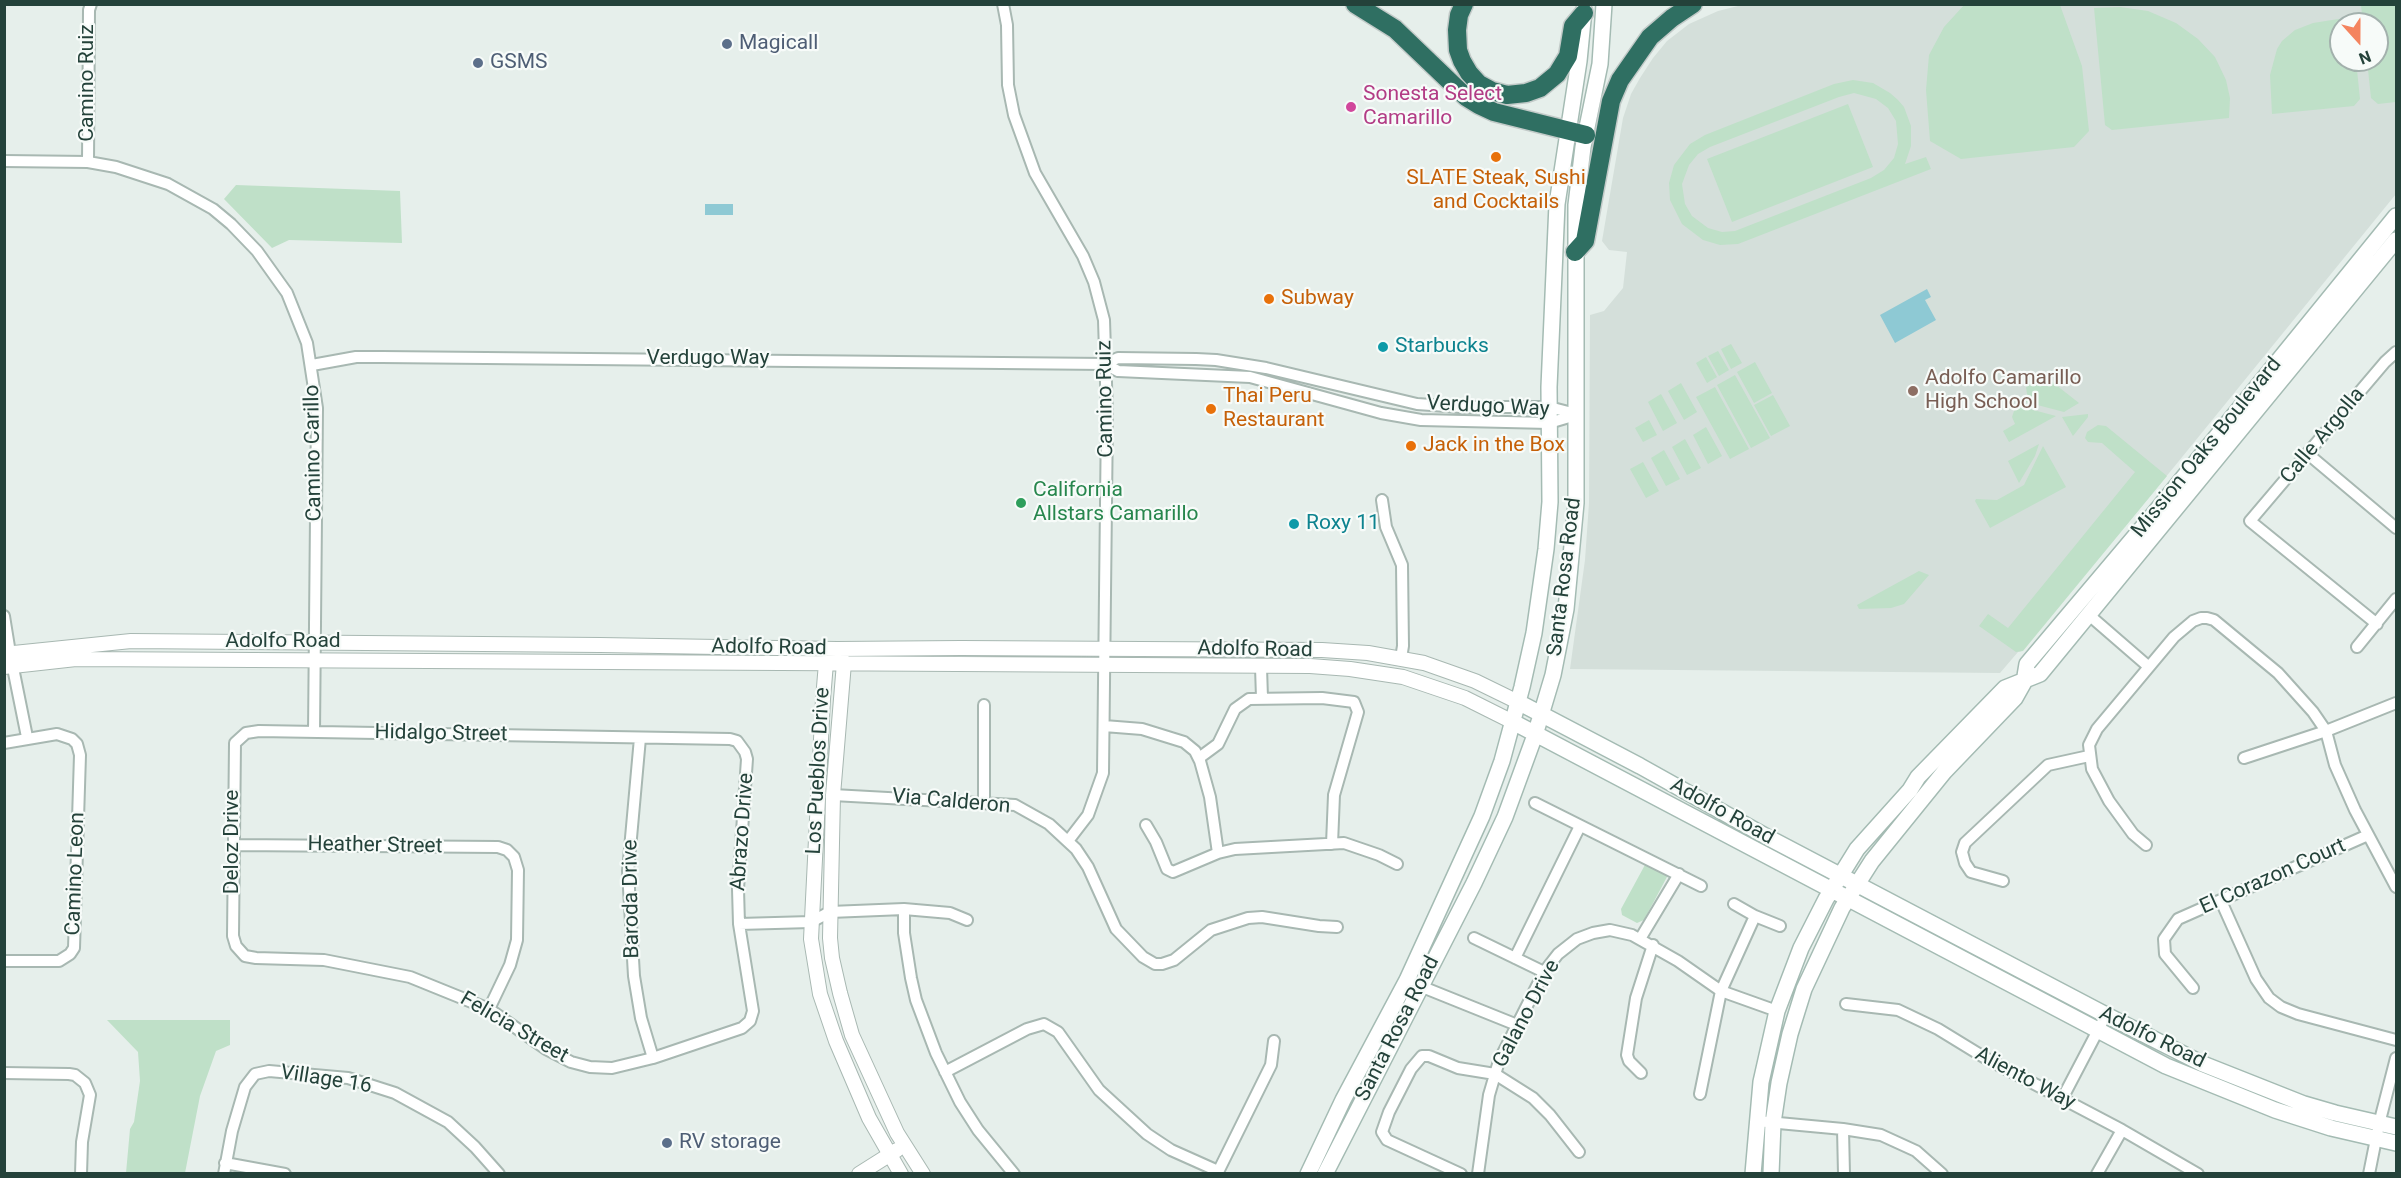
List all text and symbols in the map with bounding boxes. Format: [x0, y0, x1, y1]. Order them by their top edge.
north arrow [2329, 12, 2389, 72]
street label: Camino Ruiz [75, 24, 101, 142]
place label: Magicall [739, 31, 818, 57]
marker: Magicall [720, 37, 734, 51]
text: N [2356, 47, 2374, 68]
place label: GSMS [490, 50, 548, 76]
marker: GSMS [471, 56, 485, 70]
place label: Sonesta Select Camarillo [1363, 82, 1502, 132]
marker: Sonesta Select Camarillo [1344, 100, 1358, 114]
marker: SLATE Steak, Sushi and Cocktails [1489, 150, 1503, 164]
place label: SLATE Steak, Sushi and Cocktails [1406, 166, 1586, 216]
place label: Subway [1281, 286, 1354, 312]
marker: Subway [1262, 292, 1276, 306]
place label: Starbucks [1395, 334, 1489, 360]
street label: Camino Ruiz [1092, 340, 1120, 458]
marker: Starbucks [1376, 340, 1390, 354]
street label: Verdugo Way [647, 346, 769, 372]
street label: Mission Oaks Boulevard [2127, 353, 2287, 543]
place label: Adolfo Camarillo High School [1925, 366, 2081, 416]
street label: Calle Argolla [2276, 383, 2370, 489]
street label: Camino Carillo [300, 384, 328, 522]
place label: Thai Peru Restaurant [1223, 384, 1324, 434]
marker: Adolfo Camarillo High School [1906, 384, 1920, 398]
street label: Verdugo Way [1426, 391, 1550, 423]
marker: Thai Peru Restaurant [1204, 402, 1218, 416]
place label: Jack in the Box [1423, 433, 1565, 459]
marker: Jack in the Box [1404, 439, 1418, 453]
place label: California Allstars Camarillo [1033, 478, 1199, 528]
marker: California Allstars Camarillo [1014, 496, 1028, 510]
street label: Santa Rosa Road [1543, 496, 1587, 658]
place label: Roxy 11 [1306, 511, 1380, 537]
marker: Roxy 11 [1287, 517, 1301, 531]
street label: Adolfo Road [225, 629, 341, 655]
street label: Adolfo Road [711, 634, 827, 662]
street label: Adolfo Road [1197, 636, 1313, 664]
street label: Los Pueblos Drive [802, 687, 836, 855]
street label: Hidalgo Street [374, 720, 508, 748]
street label: Abrazo Drive [726, 772, 760, 892]
street label: Adolfo Road [1665, 773, 1779, 851]
street label: Via Calderon [891, 784, 1011, 820]
street label: Deloz Drive [220, 790, 246, 894]
street label: Camino Leon [61, 812, 91, 936]
street label: Heather Street [307, 832, 443, 860]
street label: El Corazon Court [2196, 834, 2350, 920]
street label: Baroda Drive [618, 839, 646, 959]
street label: Santa Rosa Road [1351, 952, 1445, 1106]
street label: Galano Drive [1488, 956, 1566, 1072]
street label: Felicia Street [455, 987, 573, 1069]
street label: Adolfo Road [2095, 1001, 2209, 1075]
street label: Aliento Way [1971, 1042, 2079, 1116]
street label: Village 16 [279, 1060, 373, 1100]
place label: RV storage [679, 1130, 781, 1156]
marker: RV storage [660, 1136, 674, 1150]

